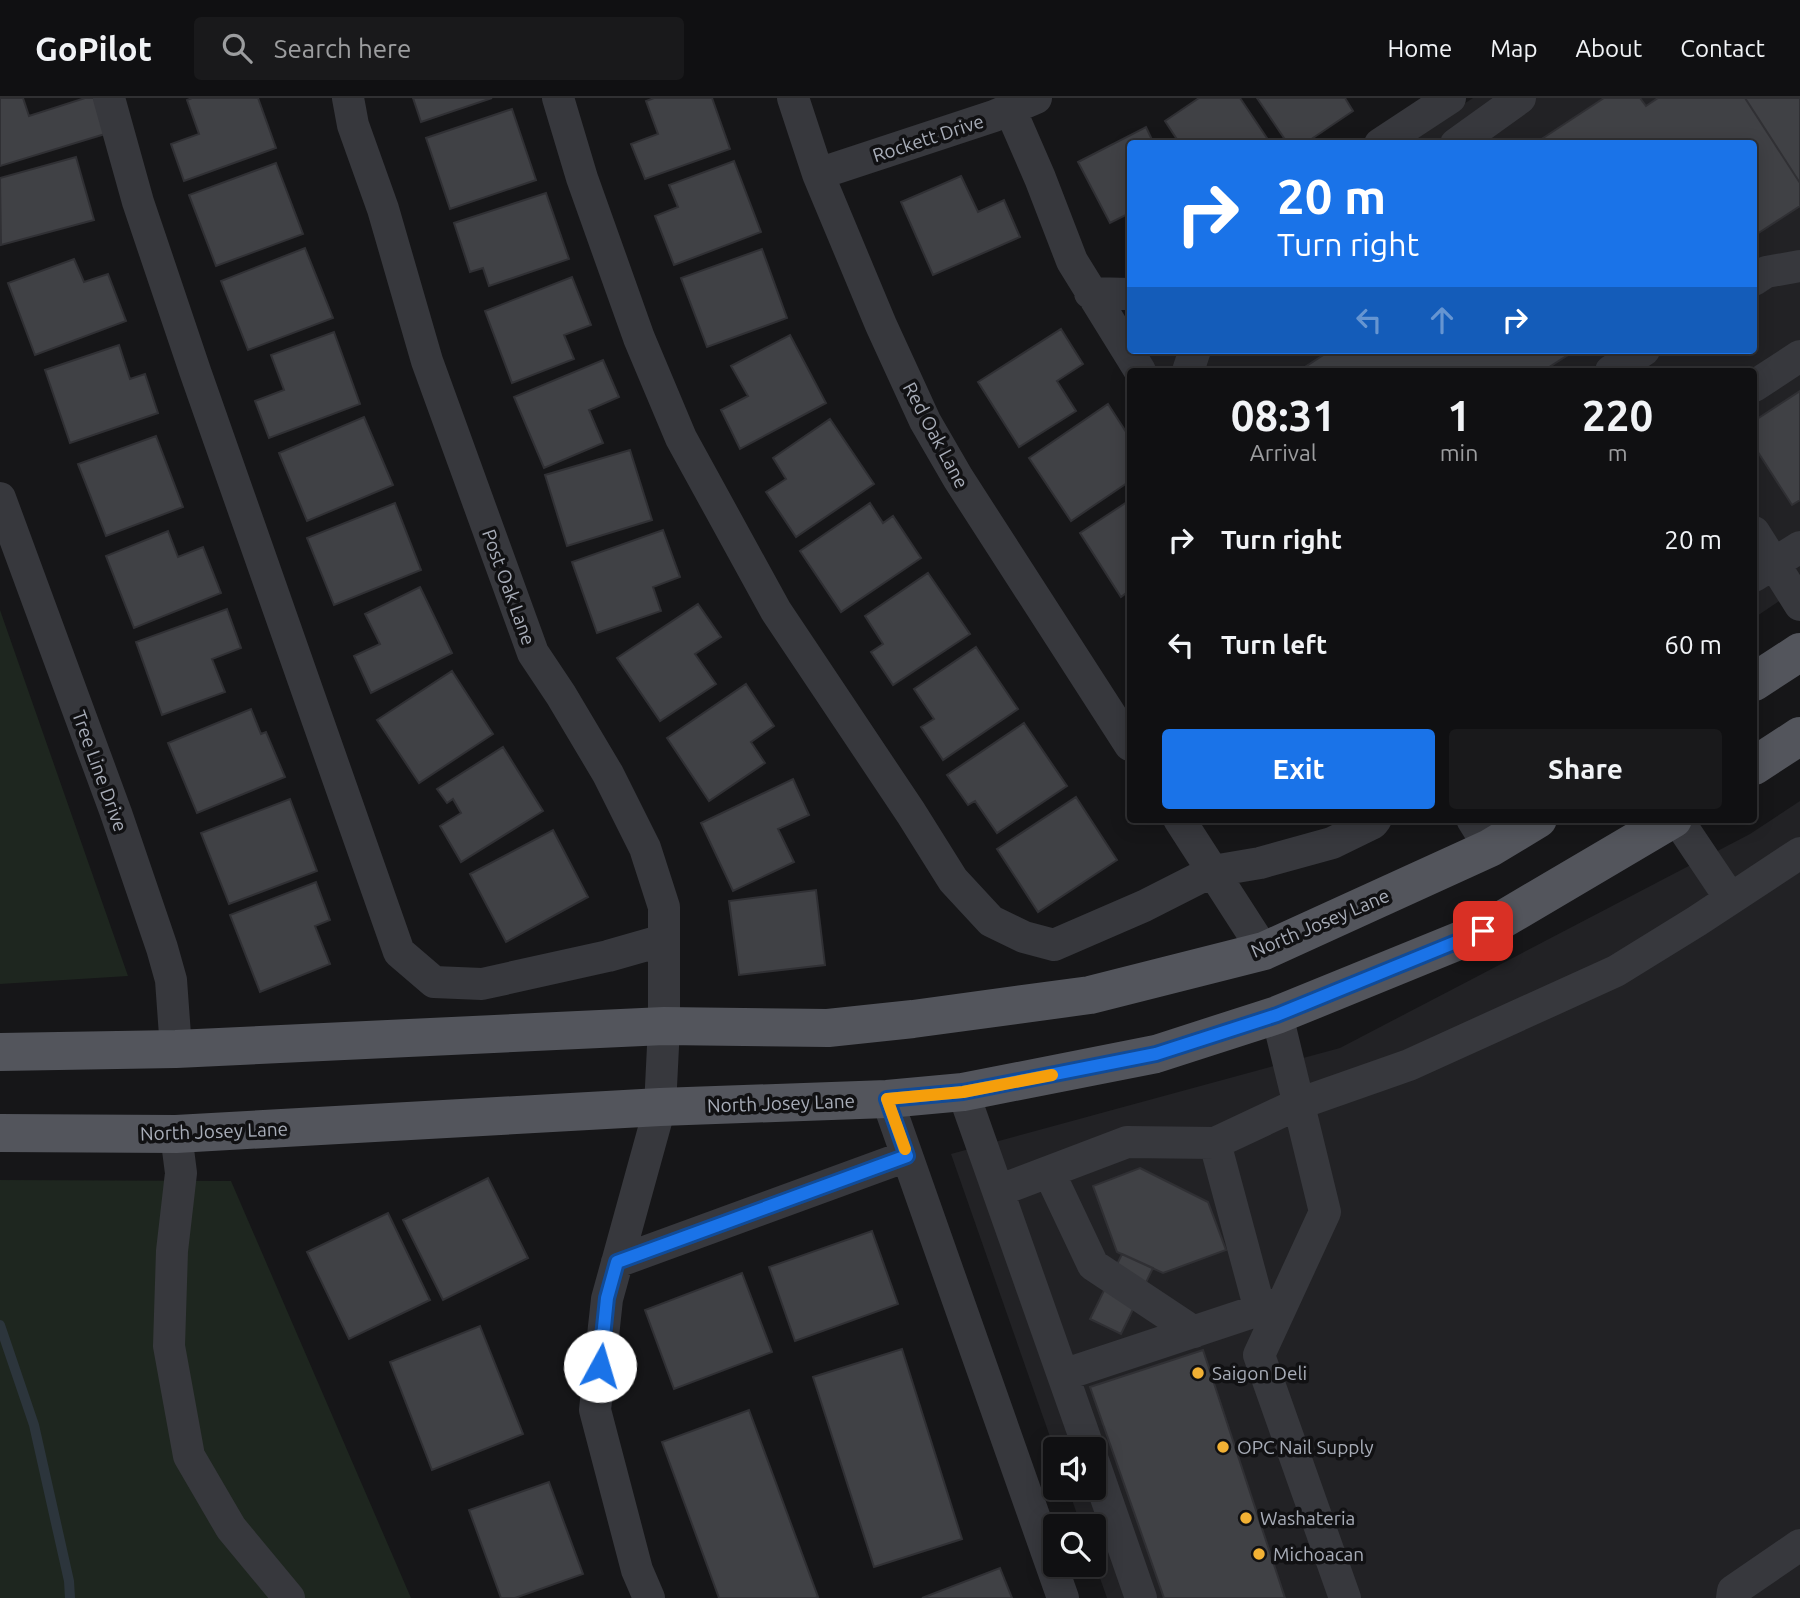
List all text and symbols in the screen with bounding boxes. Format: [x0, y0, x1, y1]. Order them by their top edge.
search box [194, 17, 684, 80]
icon: search [218, 29, 256, 67]
text: GoPilot [35, 30, 152, 67]
text: Search here [274, 34, 411, 63]
text: Home [1387, 35, 1452, 62]
text: Map [1490, 35, 1537, 62]
text: About [1575, 35, 1642, 62]
text: Contact [1680, 35, 1765, 62]
street label: Rockett Drive [870, 110, 986, 166]
icon: right [1162, 168, 1253, 259]
text: 20 m [1277, 168, 1386, 223]
text: Turn right [1277, 226, 1419, 262]
icon: left [1350, 301, 1388, 339]
icon: ahead [1423, 301, 1461, 339]
icon: right [1496, 301, 1534, 339]
street label: Red Oak Lane [899, 378, 973, 492]
text: 08:31 [1231, 392, 1336, 439]
text: 1 [1447, 392, 1471, 439]
text: 220 [1582, 392, 1653, 439]
text: Arrival [1250, 440, 1317, 465]
text: min [1440, 440, 1478, 465]
text: m [1608, 440, 1628, 465]
icon: right [1162, 521, 1200, 559]
text: Turn right [1221, 525, 1342, 554]
text: 20 m [1664, 525, 1722, 554]
street label: Post Oak Lane [478, 526, 540, 648]
icon: left [1162, 626, 1200, 664]
text: Turn left [1221, 630, 1327, 659]
text: 60 m [1664, 630, 1722, 659]
street label: Tree Line Drive [68, 707, 132, 835]
button: Exit [1162, 729, 1435, 809]
button: Share [1449, 729, 1722, 809]
street label: North Josey Lane [1248, 884, 1392, 962]
pin [1453, 901, 1513, 961]
icon: arrive [1464, 912, 1502, 950]
street label: North Josey Lane [707, 1089, 855, 1117]
street label: North Josey Lane [140, 1117, 288, 1145]
position arrow [563, 1329, 637, 1403]
place label: Saigon Deli [1212, 1362, 1307, 1384]
marker: Saigon Deli [1190, 1365, 1206, 1381]
place label: OPC Nail Supply [1237, 1436, 1374, 1458]
map controls [1043, 1437, 1106, 1577]
button: sound [1043, 1437, 1106, 1500]
marker: OPC Nail Supply [1215, 1439, 1231, 1455]
place label: Washateria [1260, 1507, 1355, 1529]
marker: Washateria [1238, 1510, 1254, 1526]
button: search [1043, 1514, 1106, 1577]
place label: Michoacan [1273, 1543, 1364, 1565]
marker: Michoacan [1251, 1546, 1267, 1562]

